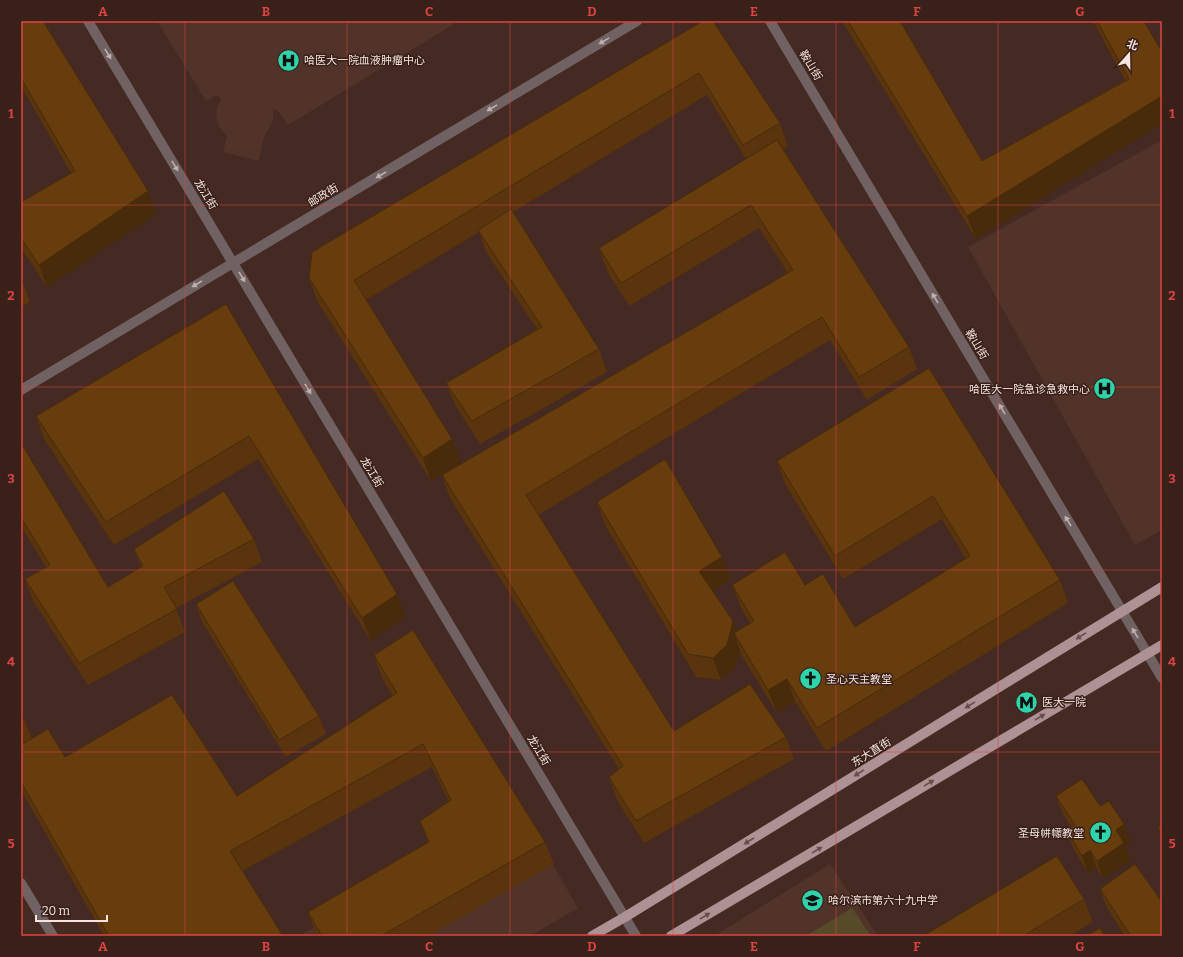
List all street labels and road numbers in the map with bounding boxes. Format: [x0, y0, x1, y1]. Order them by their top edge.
street label: 鞍山街 [797, 48, 825, 83]
street label: 龙江街 [192, 177, 220, 212]
street label: 邮政街 [306, 181, 341, 209]
street label: 鞍山街 [963, 327, 991, 362]
street label: 龙江街 [358, 455, 386, 490]
street label: 龙江街 [525, 733, 553, 768]
street label: 东大直街 [849, 735, 893, 770]

